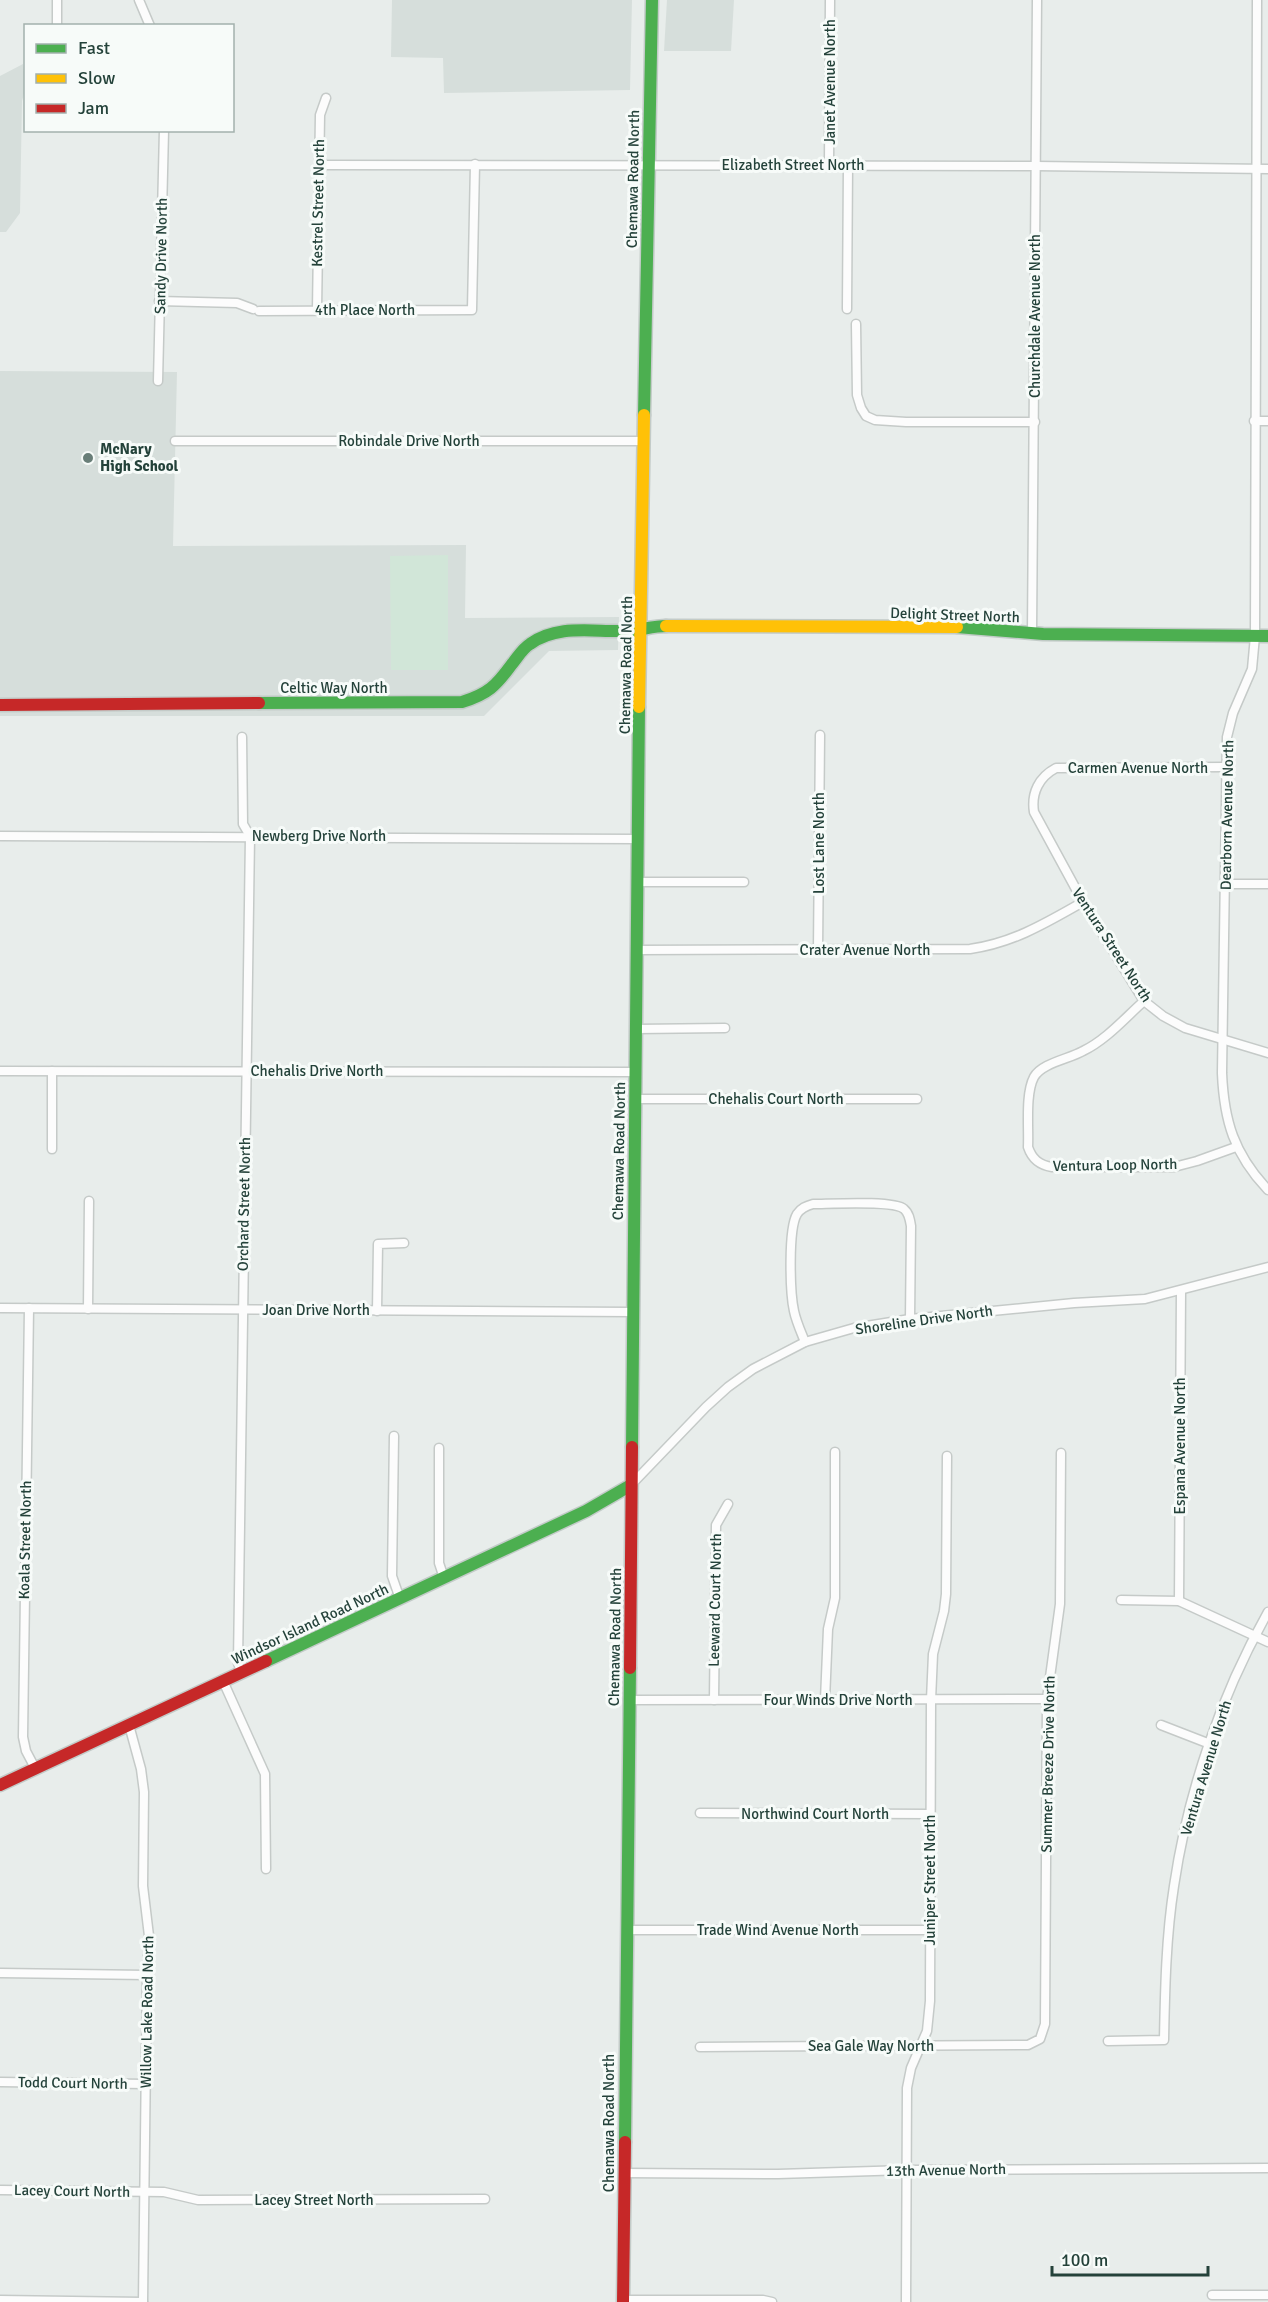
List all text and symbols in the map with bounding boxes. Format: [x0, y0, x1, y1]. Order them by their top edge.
street label: Janet Avenue North [821, 19, 839, 145]
legend [24, 24, 234, 132]
text: Fast [78, 37, 110, 59]
text: Slow [78, 67, 115, 89]
text: Jam [78, 97, 109, 119]
street label: Chemawa Road North [623, 110, 643, 248]
street label: Kestrel Street North [308, 139, 328, 267]
street label: Elizabeth Street North [722, 156, 864, 174]
street label: Sandy Drive North [151, 198, 171, 314]
street label: Churchdale Avenue North [1026, 234, 1044, 398]
street label: 4th Place North [315, 301, 415, 319]
street label: Robindale Drive North [338, 432, 480, 450]
place label: McNary High School [100, 440, 179, 475]
marker: McNary High School [81, 451, 95, 465]
street label: Chemawa Road North [616, 596, 636, 734]
street label: Delight Street North [890, 604, 1020, 626]
street label: Celtic Way North [280, 679, 388, 697]
street label: Dearborn Avenue North [1217, 740, 1237, 890]
street label: Carmen Avenue North [1068, 759, 1208, 777]
street label: Lost Lane North [810, 792, 828, 894]
street label: Newberg Drive North [252, 827, 386, 845]
street label: Ventura Street North [1068, 884, 1156, 1006]
street label: Crater Avenue North [800, 941, 930, 959]
street label: Chehalis Drive North [251, 1062, 383, 1080]
street label: Chemawa Road North [609, 1082, 629, 1220]
street label: Chehalis Court North [708, 1090, 844, 1108]
street label: Orchard Street North [234, 1137, 254, 1271]
street label: Ventura Loop North [1052, 1155, 1178, 1175]
street label: Joan Drive North [262, 1301, 370, 1319]
street label: Shoreline Drive North [854, 1301, 994, 1339]
street label: Espana Avenue North [1171, 1377, 1189, 1515]
street label: Koala Street North [15, 1480, 35, 1600]
street label: Leeward Court North [705, 1533, 725, 1667]
street label: Chemawa Road North [605, 1568, 625, 1706]
street label: Windsor Island Road North [229, 1580, 391, 1668]
street label: Summer Breeze Drive North [1037, 1675, 1059, 1853]
street label: Four Winds Drive North [763, 1691, 913, 1709]
street label: Ventura Avenue North [1177, 1698, 1235, 1838]
street label: Northwind Court North [741, 1805, 889, 1823]
street label: Juniper Street North [921, 1814, 939, 1946]
street label: Trade Wind Avenue North [697, 1921, 859, 1939]
street label: Willow Lake Road North [137, 1935, 157, 2089]
street label: Sea Gale Way North [808, 2037, 934, 2055]
street label: Chemawa Road North [600, 2054, 618, 2192]
street label: Todd Court North [18, 2073, 128, 2093]
street label: 13th Avenue North [886, 2160, 1006, 2180]
street label: Lacey Court North [14, 2181, 130, 2201]
street label: Lacey Street North [254, 2191, 374, 2209]
scale bar [1052, 2239, 1208, 2277]
text: 100 m [1061, 2249, 1108, 2271]

